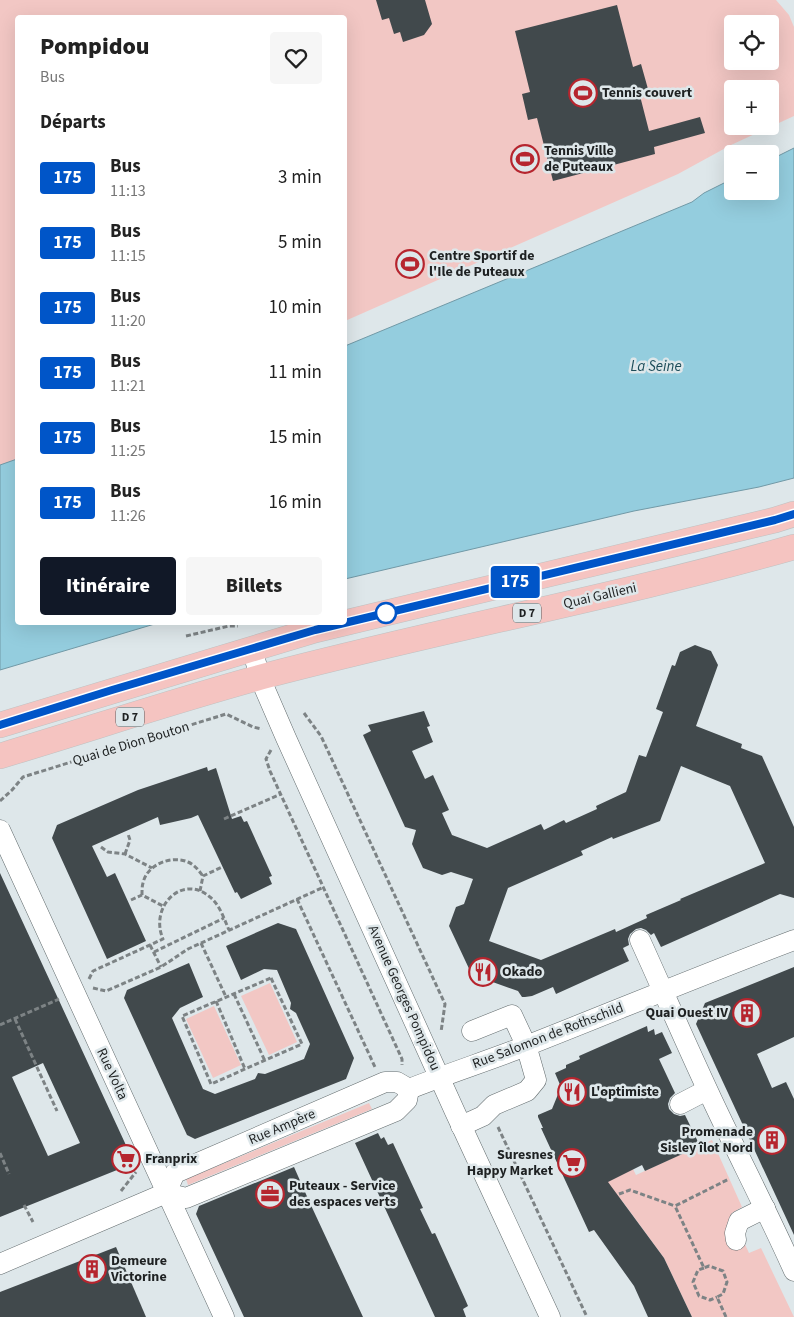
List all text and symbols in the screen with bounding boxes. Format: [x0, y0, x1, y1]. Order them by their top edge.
map controls [724, 15, 779, 200]
button: locate [724, 15, 779, 70]
text: Pompidou [40, 29, 150, 64]
button: heart [270, 32, 322, 84]
text: Bus [40, 66, 65, 88]
sports icon: Tennis couvert [568, 78, 598, 108]
button: + [724, 80, 779, 135]
place label: Tennis couvert [602, 83, 693, 103]
text: Départs [40, 109, 106, 136]
place label: Tennis Ville de Puteaux [544, 141, 614, 177]
sports icon: Tennis Ville de Puteaux [510, 144, 540, 174]
button: − [724, 145, 779, 200]
text: Bus [110, 153, 141, 180]
text: 3 min [278, 164, 322, 191]
text: 175 [53, 165, 82, 190]
text: 11:13 [110, 180, 146, 202]
text: Bus [110, 218, 141, 245]
text: 5 min [278, 229, 322, 256]
text: 175 [53, 230, 82, 255]
text: 11:15 [110, 245, 146, 267]
place label: Centre Sportif de l'Ile de Puteaux [429, 246, 534, 282]
sports icon: Centre Sportif de l'Ile de Puteaux [395, 249, 425, 279]
text: Bus [110, 283, 141, 310]
text: 10 min [268, 294, 322, 321]
text: 175 [53, 295, 82, 320]
text: 11:20 [110, 310, 146, 332]
text: Bus [110, 348, 141, 375]
water label: La Seine [630, 356, 682, 377]
text: 11 min [268, 359, 322, 386]
text: 175 [53, 360, 82, 385]
text: 11:21 [110, 375, 146, 397]
text: Bus [110, 413, 141, 440]
text: 15 min [268, 424, 322, 451]
text: 175 [53, 425, 82, 450]
text: 11:25 [110, 440, 146, 462]
text: Bus [110, 478, 141, 505]
text: 16 min [268, 489, 322, 516]
text: 175 [53, 490, 82, 515]
text: 11:26 [110, 505, 146, 527]
button: Itinéraire [40, 557, 176, 615]
button: Billets [186, 557, 322, 615]
line badge: 175 [486, 566, 544, 598]
text: 175 [501, 569, 529, 594]
street label: Quai Gallieni [561, 578, 639, 614]
unlabelled marker [375, 602, 397, 624]
road number: D 7 [513, 604, 541, 622]
road number: D 7 [116, 708, 144, 726]
street label: Quai de Dion Bouton [70, 717, 192, 771]
street label: Avenue Georges Pompidou [363, 922, 445, 1074]
restaurant icon: Okado [468, 957, 498, 987]
place label: Okado [502, 962, 543, 982]
street label: Rue Salomon de Rothschild [470, 998, 626, 1074]
building icon: Quai Ouest IV [732, 998, 762, 1028]
place label: Quai Ouest IV [646, 1003, 728, 1023]
street label: Rue Volta [91, 1045, 133, 1103]
restaurant icon: L'optimiste [557, 1077, 587, 1107]
place label: L'optimiste [591, 1082, 659, 1102]
street label: Rue Ampère [245, 1104, 319, 1150]
place label: Promenade Sisley îlot Nord [660, 1122, 753, 1158]
building icon: Promenade Sisley îlot Nord [757, 1125, 787, 1155]
supermarket icon: Franprix [111, 1144, 141, 1174]
place label: Suresnes Happy Market [467, 1145, 554, 1181]
supermarket icon: Suresnes Happy Market [557, 1148, 587, 1178]
place label: Franprix [145, 1149, 197, 1169]
place label: Puteaux - Service des espaces verts [289, 1176, 396, 1212]
office icon: Puteaux - Service des espaces verts [255, 1179, 285, 1209]
place label: Demeure Victorine [110, 1251, 167, 1287]
building icon: Demeure Victorine [77, 1254, 107, 1284]

